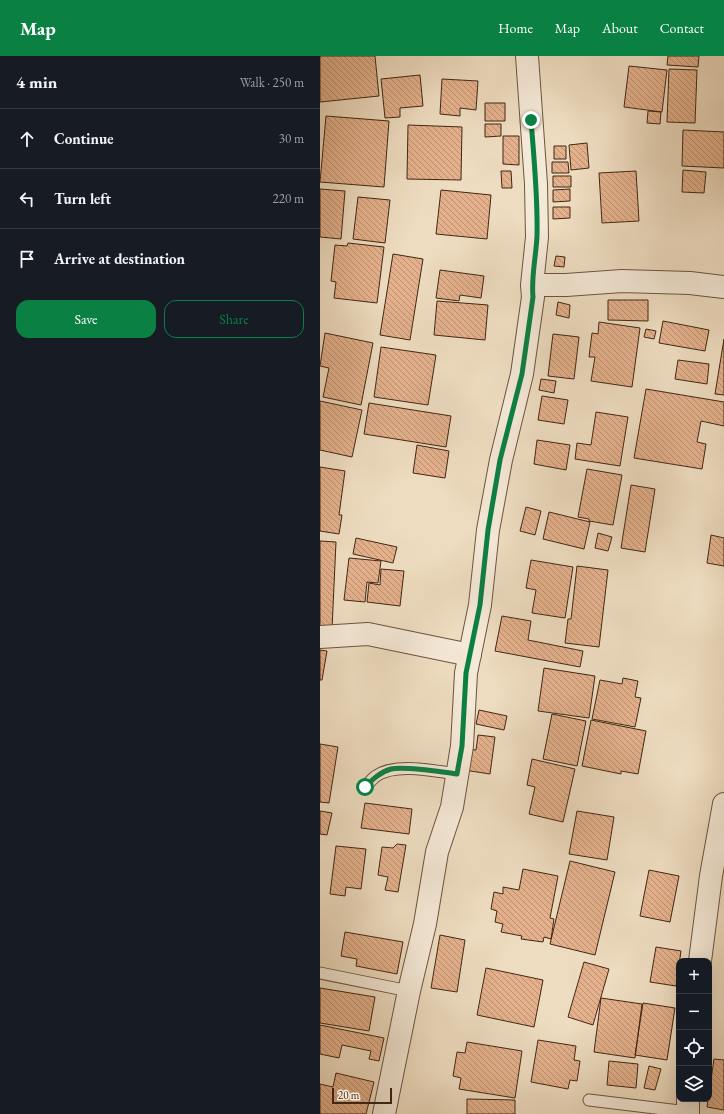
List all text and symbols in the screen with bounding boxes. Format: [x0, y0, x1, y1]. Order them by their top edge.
text: Map [20, 16, 56, 41]
text: Home [498, 19, 533, 37]
text: Map [555, 19, 580, 37]
text: About [602, 19, 638, 37]
text: Contact [660, 19, 704, 37]
text: 4 min [16, 71, 57, 93]
text: Walk · 250 m [240, 74, 304, 91]
route end [522, 111, 540, 129]
icon: ahead [16, 128, 38, 150]
text: Continue [54, 129, 114, 148]
text: 30 m [279, 130, 304, 147]
icon: left [16, 188, 38, 210]
text: Turn left [54, 189, 111, 208]
text: 220 m [273, 190, 304, 207]
icon: arrive [16, 248, 38, 270]
text: Arrive at destination [54, 249, 185, 268]
button: Save [16, 300, 156, 338]
button: Share [164, 300, 304, 338]
route start [356, 778, 374, 796]
map controls [676, 958, 712, 1102]
button: + [676, 958, 712, 994]
button: − [676, 994, 712, 1030]
button: locate [676, 1030, 712, 1066]
button: layers [676, 1066, 712, 1102]
scale bar [332, 1086, 392, 1105]
text: 20 m [338, 1088, 359, 1102]

